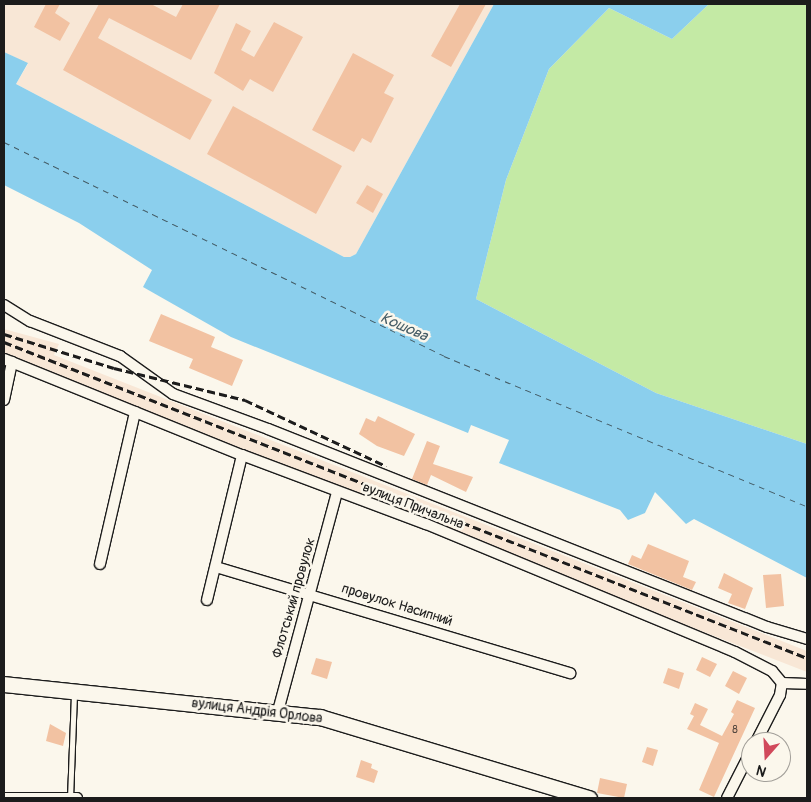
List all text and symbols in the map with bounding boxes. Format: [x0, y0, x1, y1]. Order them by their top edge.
water label: Кошова [378, 309, 430, 345]
street label: вулиця Причальна [360, 479, 466, 533]
street label: Флотський провулок [269, 536, 319, 660]
street label: провулок Насипний [340, 580, 454, 630]
street label: вулиця Андрія Орлова [191, 695, 323, 727]
house number: 8 [732, 723, 738, 737]
north arrow [741, 732, 791, 782]
text: N [754, 761, 769, 780]

